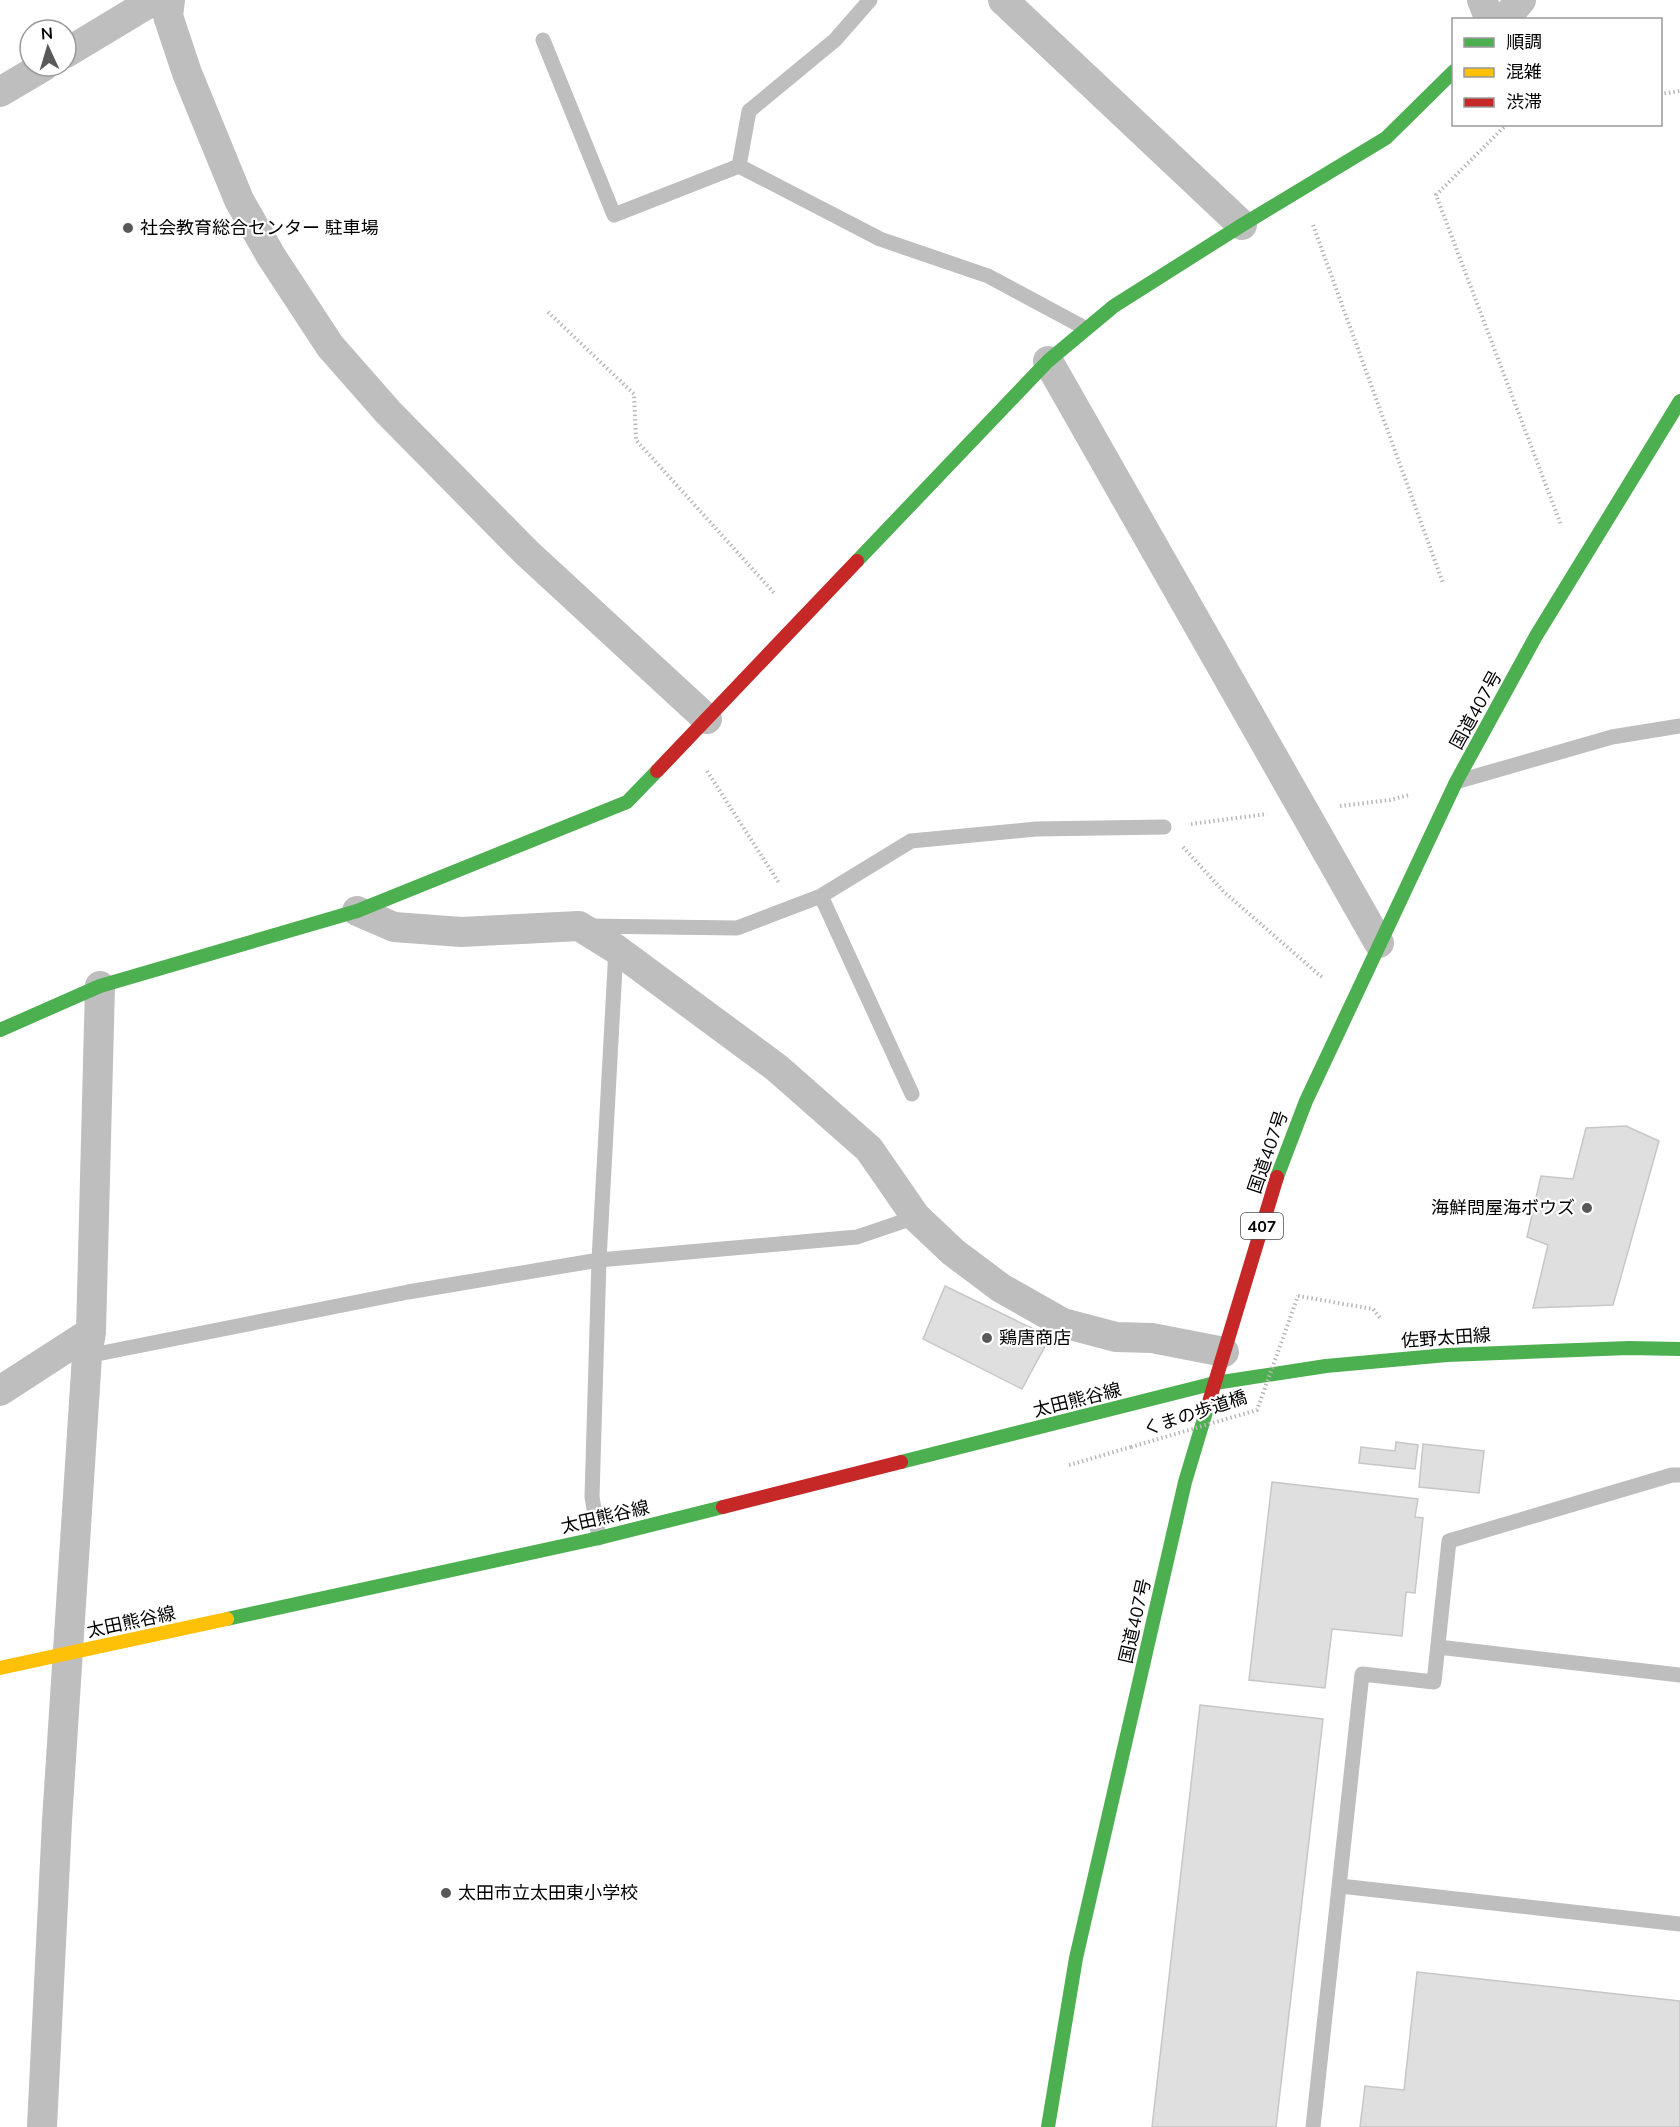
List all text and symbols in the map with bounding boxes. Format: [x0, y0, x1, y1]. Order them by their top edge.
north arrow [18, 18, 78, 78]
legend [1452, 18, 1662, 126]
text: N [40, 23, 54, 43]
text: 順調 [1506, 30, 1542, 53]
text: 混雑 [1506, 60, 1542, 83]
text: 渋滞 [1506, 90, 1542, 113]
place label: 社会教育総合センター 駐車場 [140, 216, 379, 239]
marker: 社会教育総合センター 駐車場 [121, 221, 135, 235]
street label: 国道407号 [1445, 666, 1507, 753]
street label: 国道407号 [1243, 1107, 1292, 1196]
place label: 海鮮問屋海ボウズ [1431, 1196, 1575, 1219]
marker: 海鮮問屋海ボウズ [1580, 1201, 1594, 1215]
road number: 407 [1241, 1213, 1283, 1239]
street label: 佐野太田線 [1400, 1323, 1492, 1352]
place label: 鶏唐商店 [999, 1326, 1071, 1349]
marker: 鶏唐商店 [980, 1331, 994, 1345]
street label: 太田熊谷線 [1030, 1377, 1123, 1422]
street label: くまの歩道橋 [1140, 1385, 1250, 1440]
street label: 太田熊谷線 [558, 1495, 651, 1538]
street label: 国道407号 [1114, 1576, 1155, 1666]
street label: 太田熊谷線 [84, 1601, 177, 1642]
place label: 太田市立太田東小学校 [458, 1881, 638, 1904]
marker: 太田市立太田東小学校 [439, 1886, 453, 1900]

